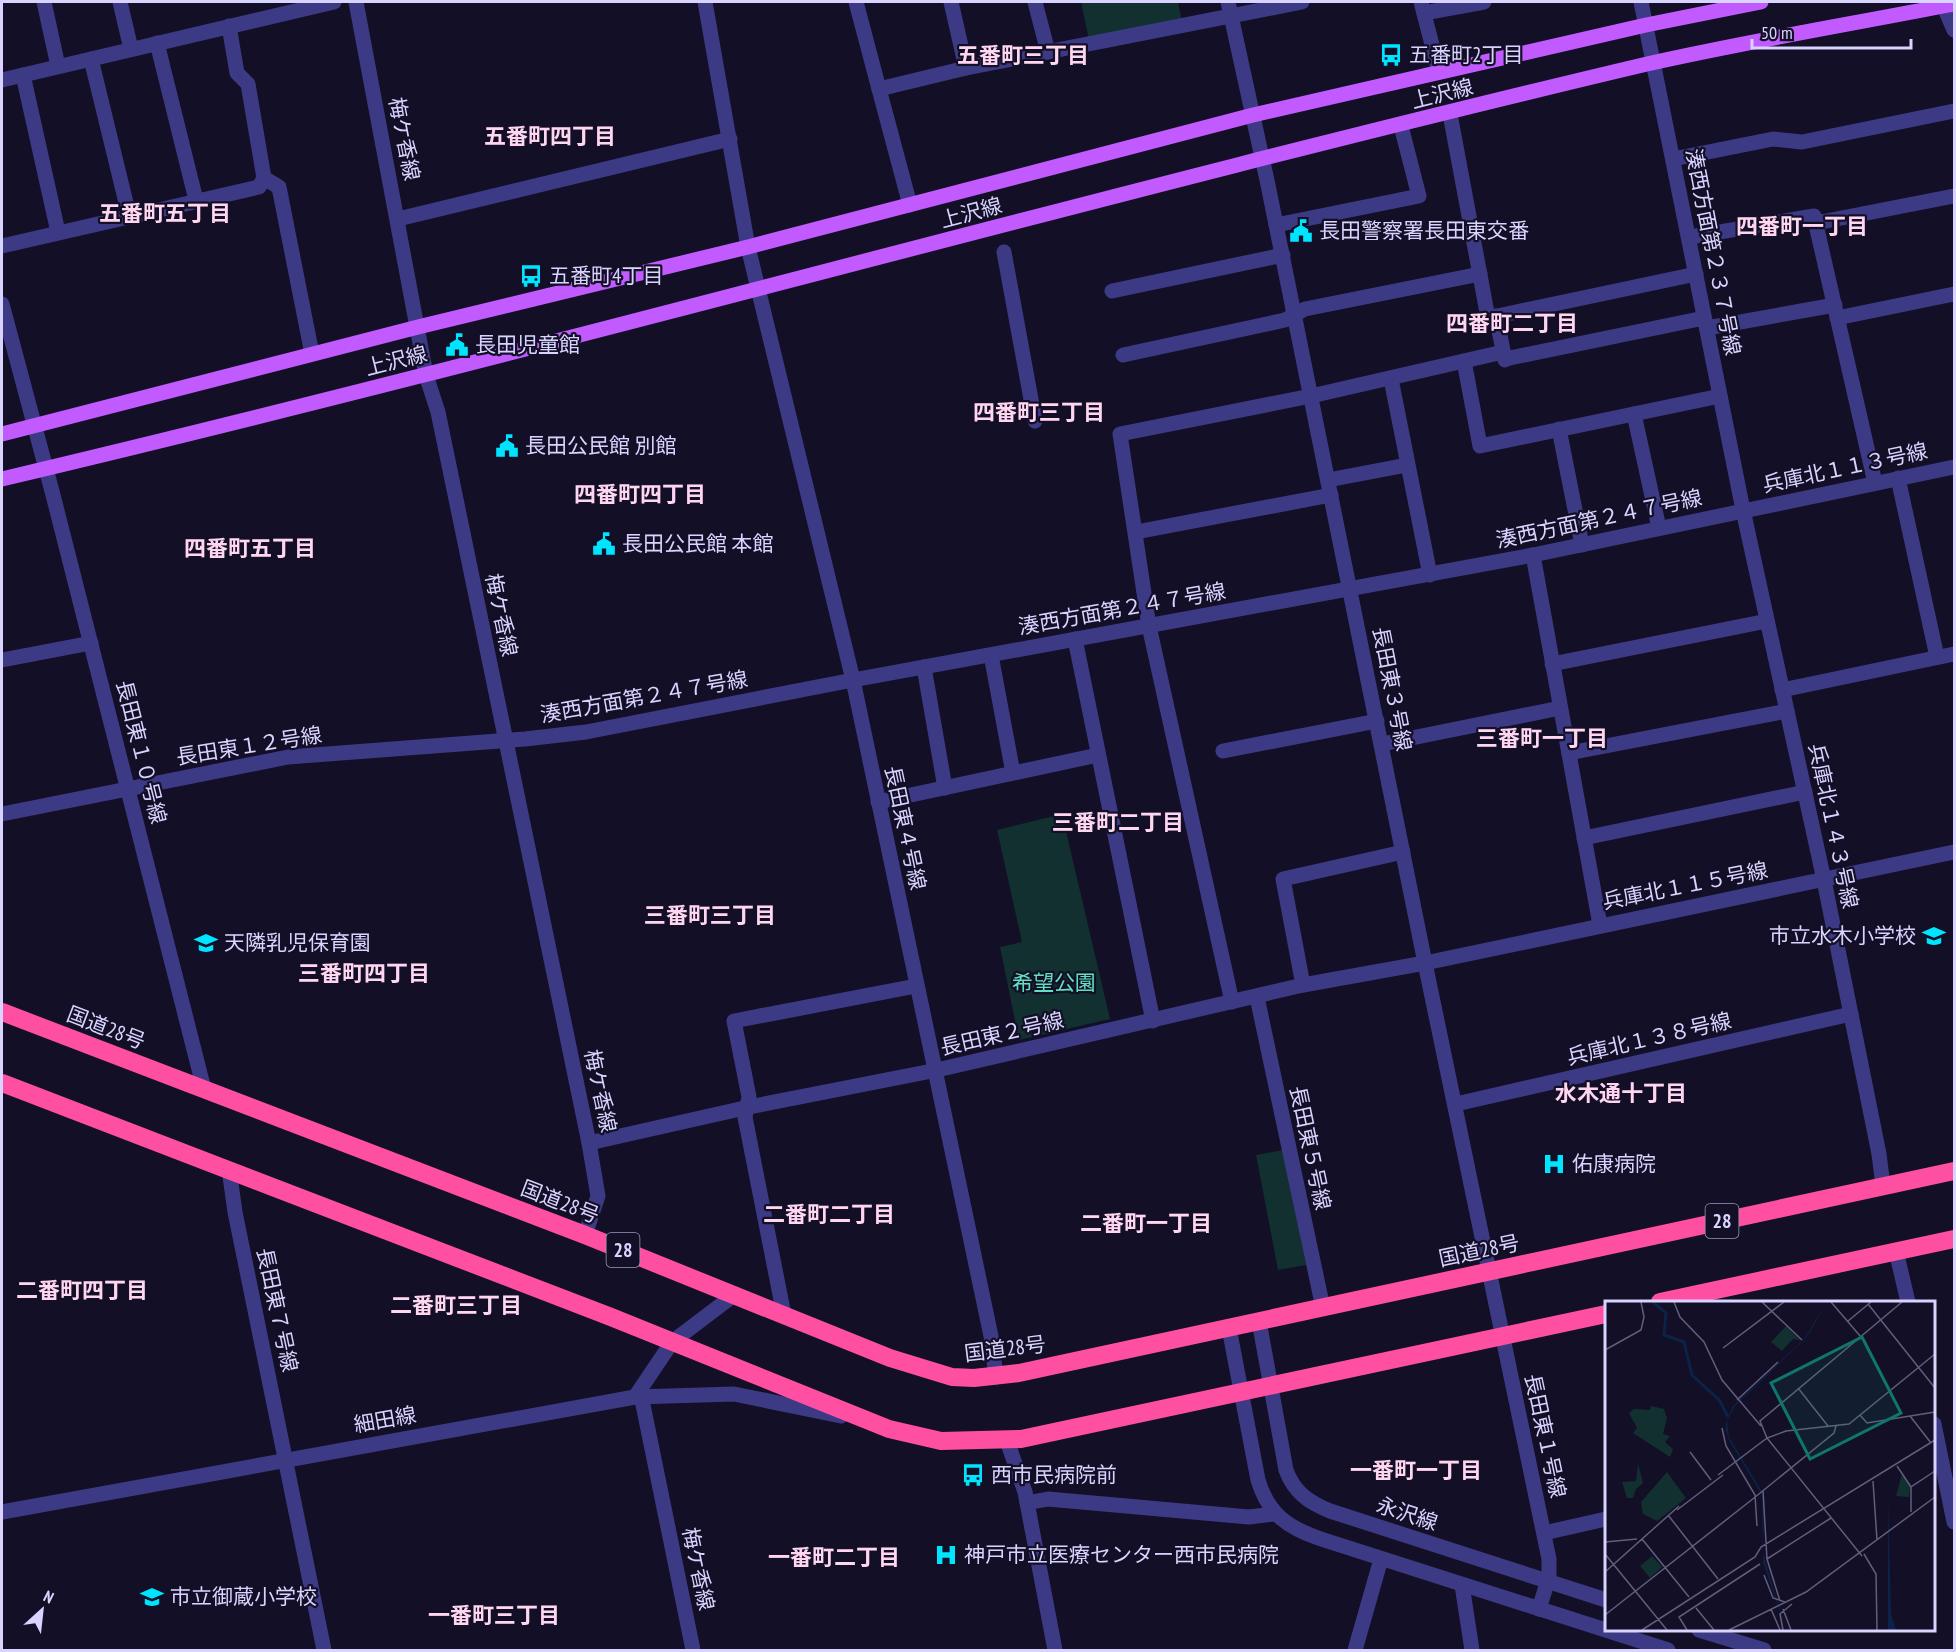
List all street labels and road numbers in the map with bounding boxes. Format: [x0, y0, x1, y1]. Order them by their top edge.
street label: 上沢線 [1408, 73, 1476, 114]
street label: 梅ケ香線 [383, 95, 426, 183]
street label: 湊西方面第２３７号線 [1680, 146, 1747, 358]
street label: 上沢線 [937, 191, 1005, 234]
street label: 上沢線 [362, 340, 430, 381]
street label: 兵庫北１１３号線 [1760, 437, 1930, 498]
street label: 湊西方面第２４７号線 [1493, 483, 1704, 554]
street label: 梅ケ香線 [480, 571, 523, 659]
street label: 湊西方面第２４７号線 [1016, 577, 1228, 640]
street label: 長田東３号線 [1367, 624, 1418, 753]
street label: 湊西方面第２４７号線 [538, 665, 750, 728]
street label: 長田東１０号線 [111, 677, 172, 826]
street label: 長田東１２号線 [174, 721, 324, 770]
street label: 兵庫北１４３号線 [1803, 741, 1864, 911]
street label: 長田東４号線 [879, 763, 932, 892]
street label: 兵庫北１１５号線 [1600, 856, 1770, 915]
street label: 国道28号 [63, 1000, 149, 1055]
street label: 長田東２号線 [937, 1006, 1066, 1061]
street label: 兵庫北１３８号線 [1564, 1006, 1734, 1071]
street label: 梅ケ香線 [579, 1047, 622, 1135]
street label: 長田東５号線 [1284, 1083, 1337, 1212]
street label: 国道28号 [517, 1174, 603, 1229]
road number: 28 [1706, 1204, 1738, 1238]
street label: 国道28号 [1436, 1229, 1522, 1272]
road number: 28 [606, 1233, 640, 1267]
street label: 長田東７号線 [251, 1245, 304, 1374]
street label: 国道28号 [963, 1330, 1047, 1367]
street label: 長田東１号線 [1519, 1371, 1572, 1500]
street label: 細田線 [352, 1401, 418, 1438]
street label: 永沢線 [1373, 1491, 1441, 1536]
street label: 梅ケ香線 [677, 1525, 720, 1613]

